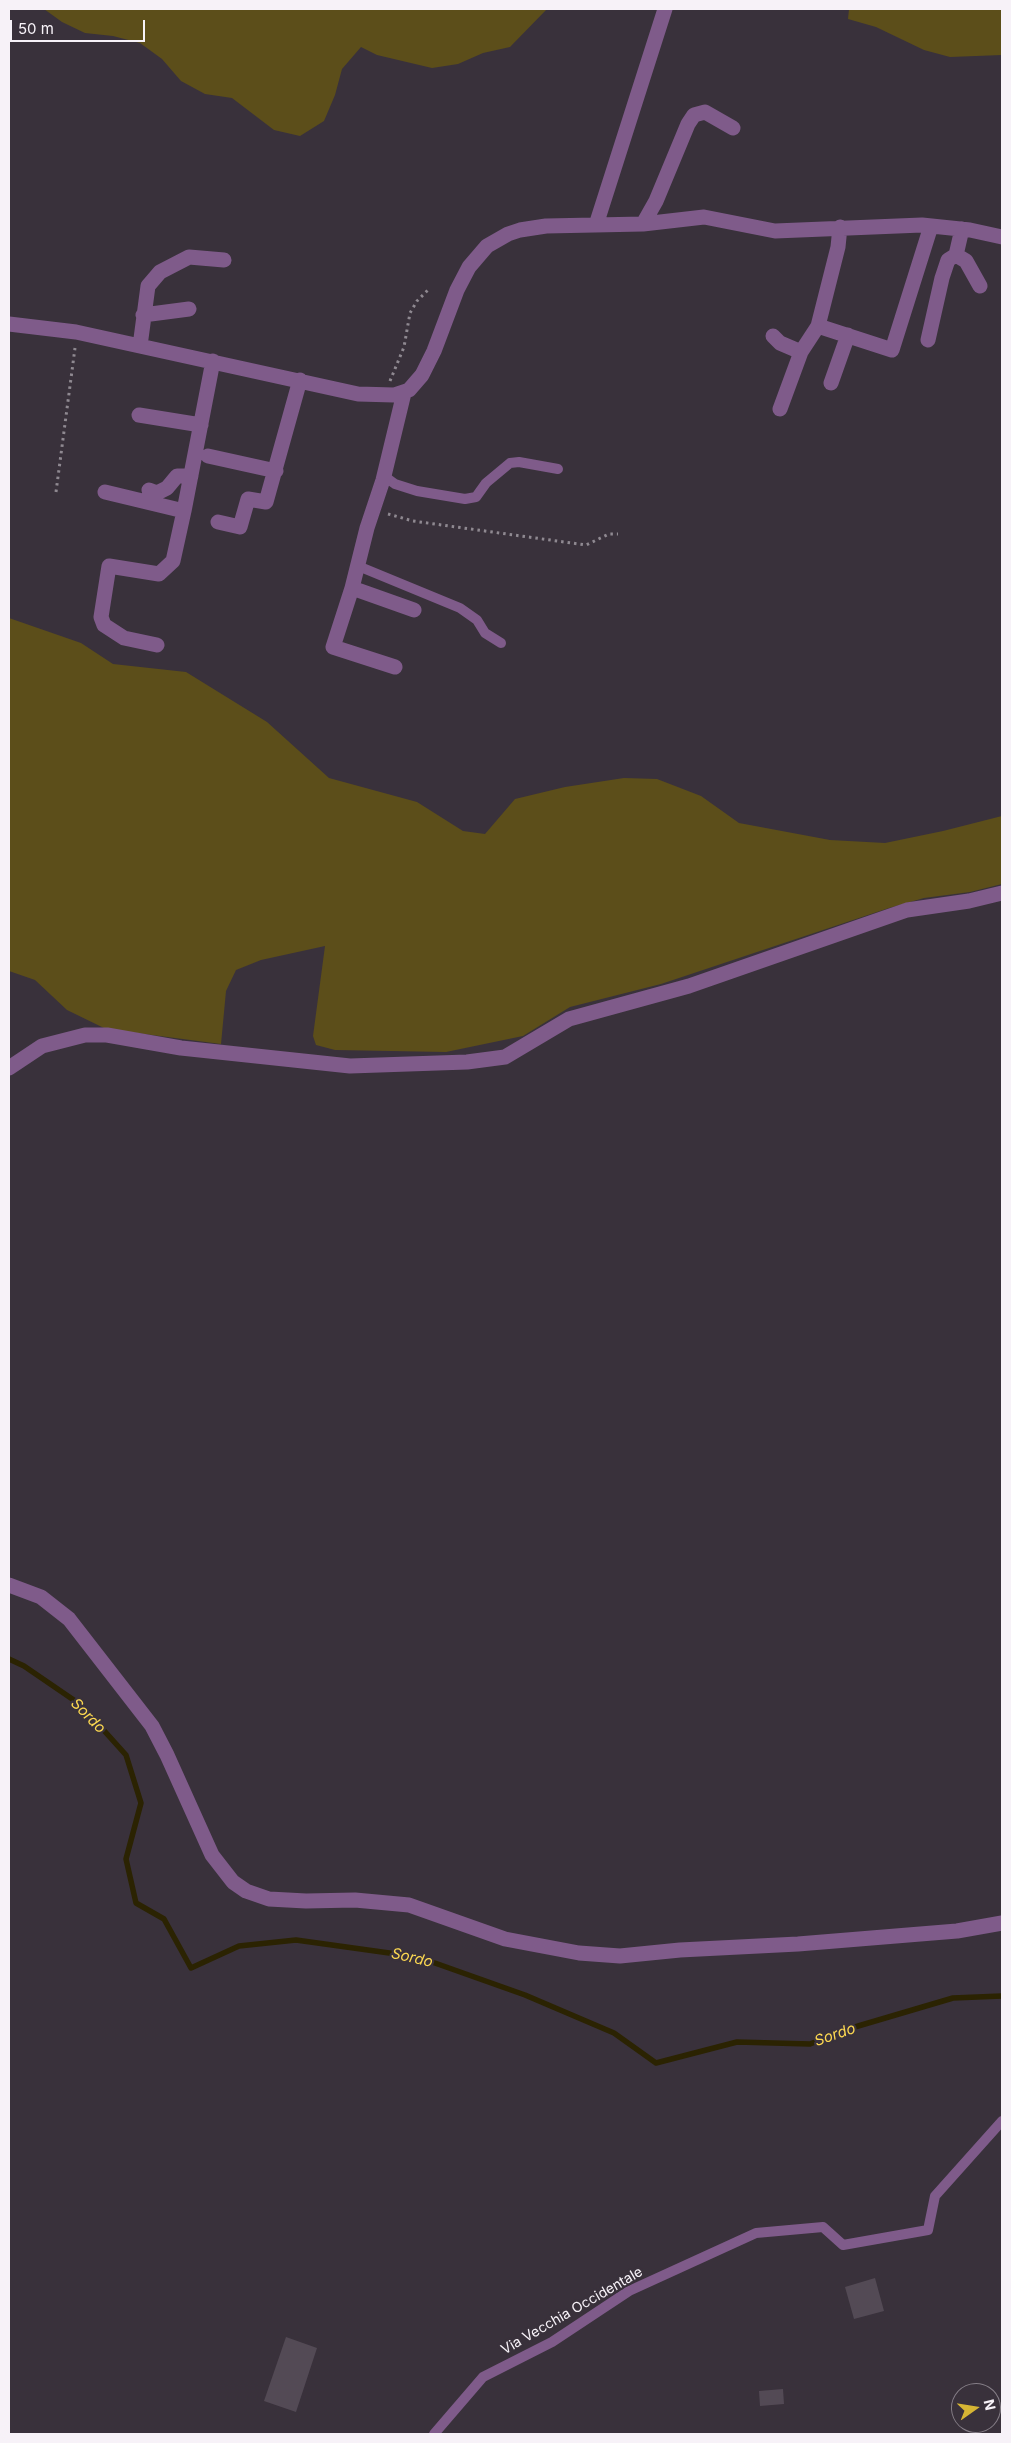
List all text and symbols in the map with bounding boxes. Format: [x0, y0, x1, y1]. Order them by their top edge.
scale bar [12, 10, 148, 42]
text: 50 m [18, 19, 54, 38]
water label: Sordo [67, 1695, 109, 1737]
water label: Sordo [389, 1944, 435, 1972]
water label: Sordo [812, 2020, 858, 2050]
street label: Via Vecchia Occidentale [498, 2264, 646, 2358]
north arrow [951, 2383, 1001, 2433]
text: N [981, 2398, 1000, 2412]

